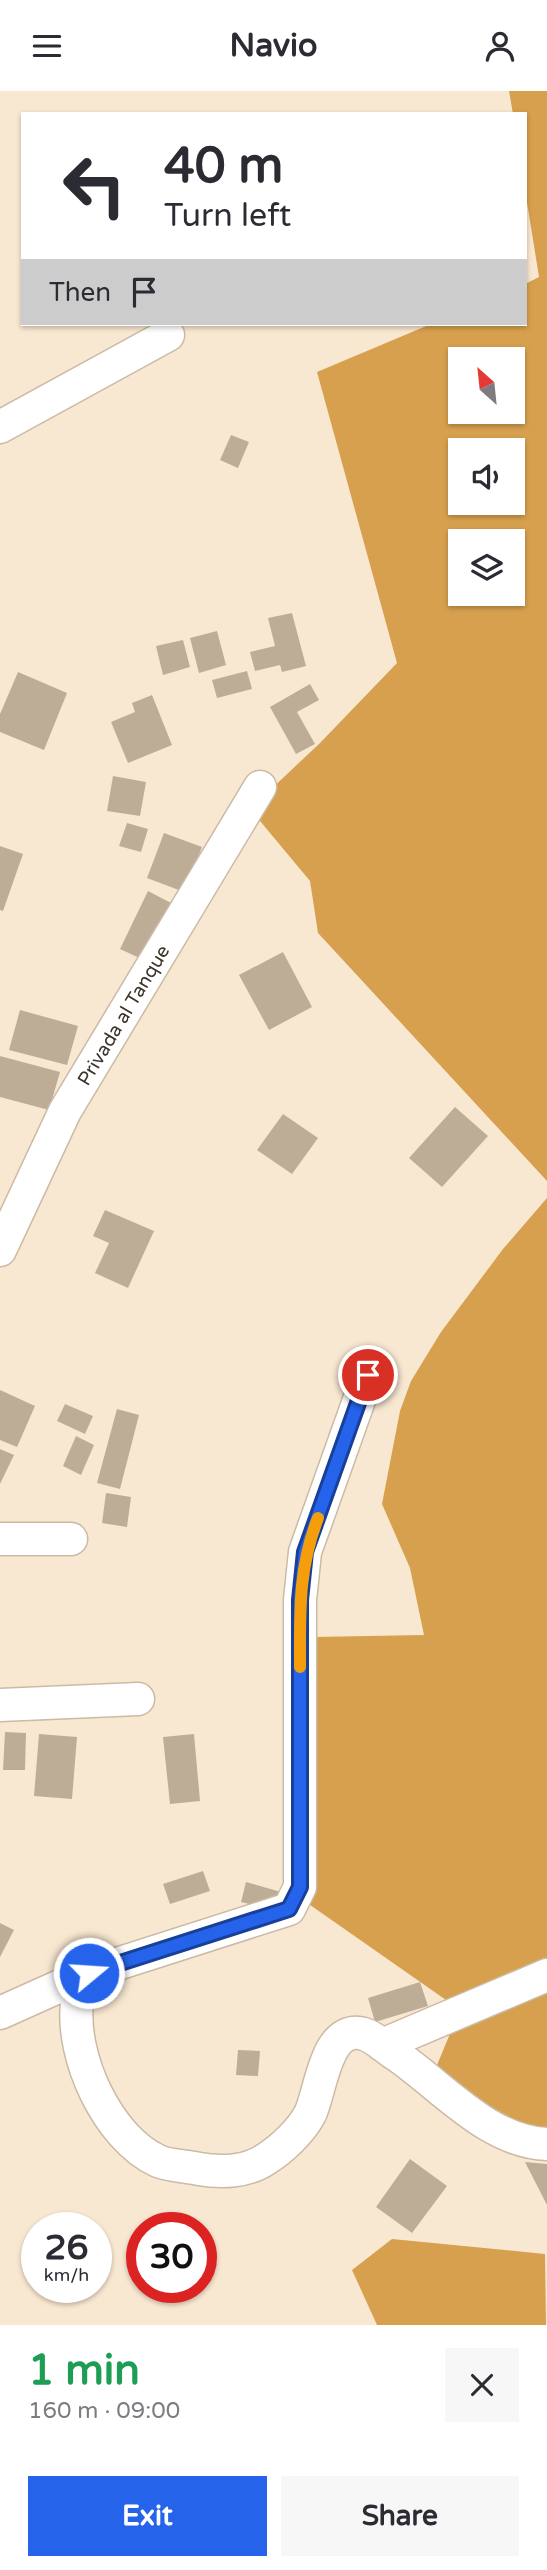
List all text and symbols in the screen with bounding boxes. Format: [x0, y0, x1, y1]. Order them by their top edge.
icon: menu [28, 27, 66, 65]
text: Navio [230, 27, 317, 65]
icon: person [481, 27, 519, 65]
text: 40 m [164, 137, 283, 196]
icon: left [49, 140, 140, 231]
text: Turn left [164, 197, 291, 235]
icon: arrive [125, 273, 163, 311]
text: Then [49, 277, 111, 308]
north arrow [448, 347, 525, 423]
map controls [448, 347, 525, 606]
button: sound [448, 438, 525, 515]
button: layers [448, 529, 525, 606]
street label: Privada al Tanque [73, 941, 174, 1090]
pin [338, 1345, 398, 1405]
icon: arrive [349, 1356, 387, 1394]
position arrow [52, 1936, 126, 2010]
speed limit sign: 30 [126, 2212, 217, 2303]
text: 26 [45, 2227, 88, 2269]
text: km/h [44, 2264, 89, 2286]
text: 1 min [28, 2345, 140, 2396]
button: close [445, 2348, 519, 2422]
text: 160 m · 09:00 [28, 2397, 180, 2425]
button: Exit [28, 2476, 267, 2556]
button: Share [281, 2476, 519, 2556]

